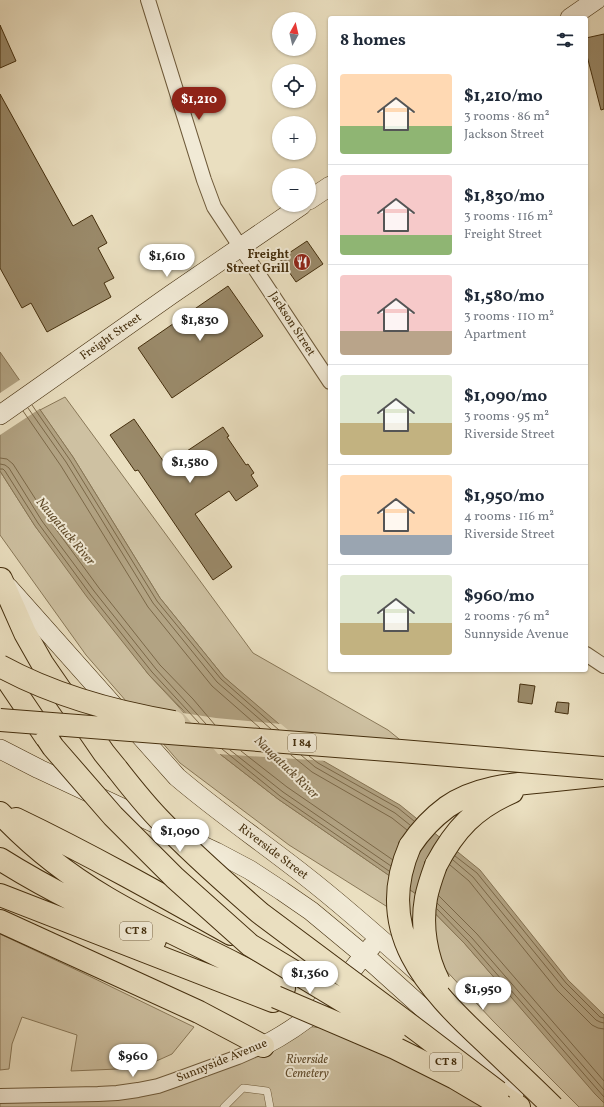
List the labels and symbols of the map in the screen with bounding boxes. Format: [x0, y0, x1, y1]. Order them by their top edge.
north arrow [272, 12, 316, 56]
pin: $1,210 [166, 87, 232, 121]
pin: $1,610 [134, 244, 200, 278]
place label: Freight Street Grill [226, 247, 289, 277]
restaurant icon: Freight Street Grill [292, 252, 312, 272]
street label: Jackson Street [265, 289, 319, 359]
pin: $1,830 [167, 308, 233, 342]
street label: Freight Street [77, 310, 145, 364]
pin: $1,580 [157, 450, 223, 484]
water label: Naugatuck River [31, 494, 99, 570]
water label: Naugatuck River [250, 732, 323, 804]
road number: I 84 [288, 734, 316, 752]
pin: $1,090 [147, 819, 213, 853]
street label: Riverside Street [235, 820, 311, 884]
road number: CT 8 [120, 922, 152, 940]
pin: $1,360 [277, 961, 343, 995]
pin: $1,950 [450, 977, 516, 1011]
street label: Sunnyside Avenue [174, 1035, 270, 1087]
pin: $960 [109, 1044, 157, 1078]
park label: Riverside Cemetery [285, 1052, 329, 1082]
road number: CT 8 [430, 1053, 462, 1071]

